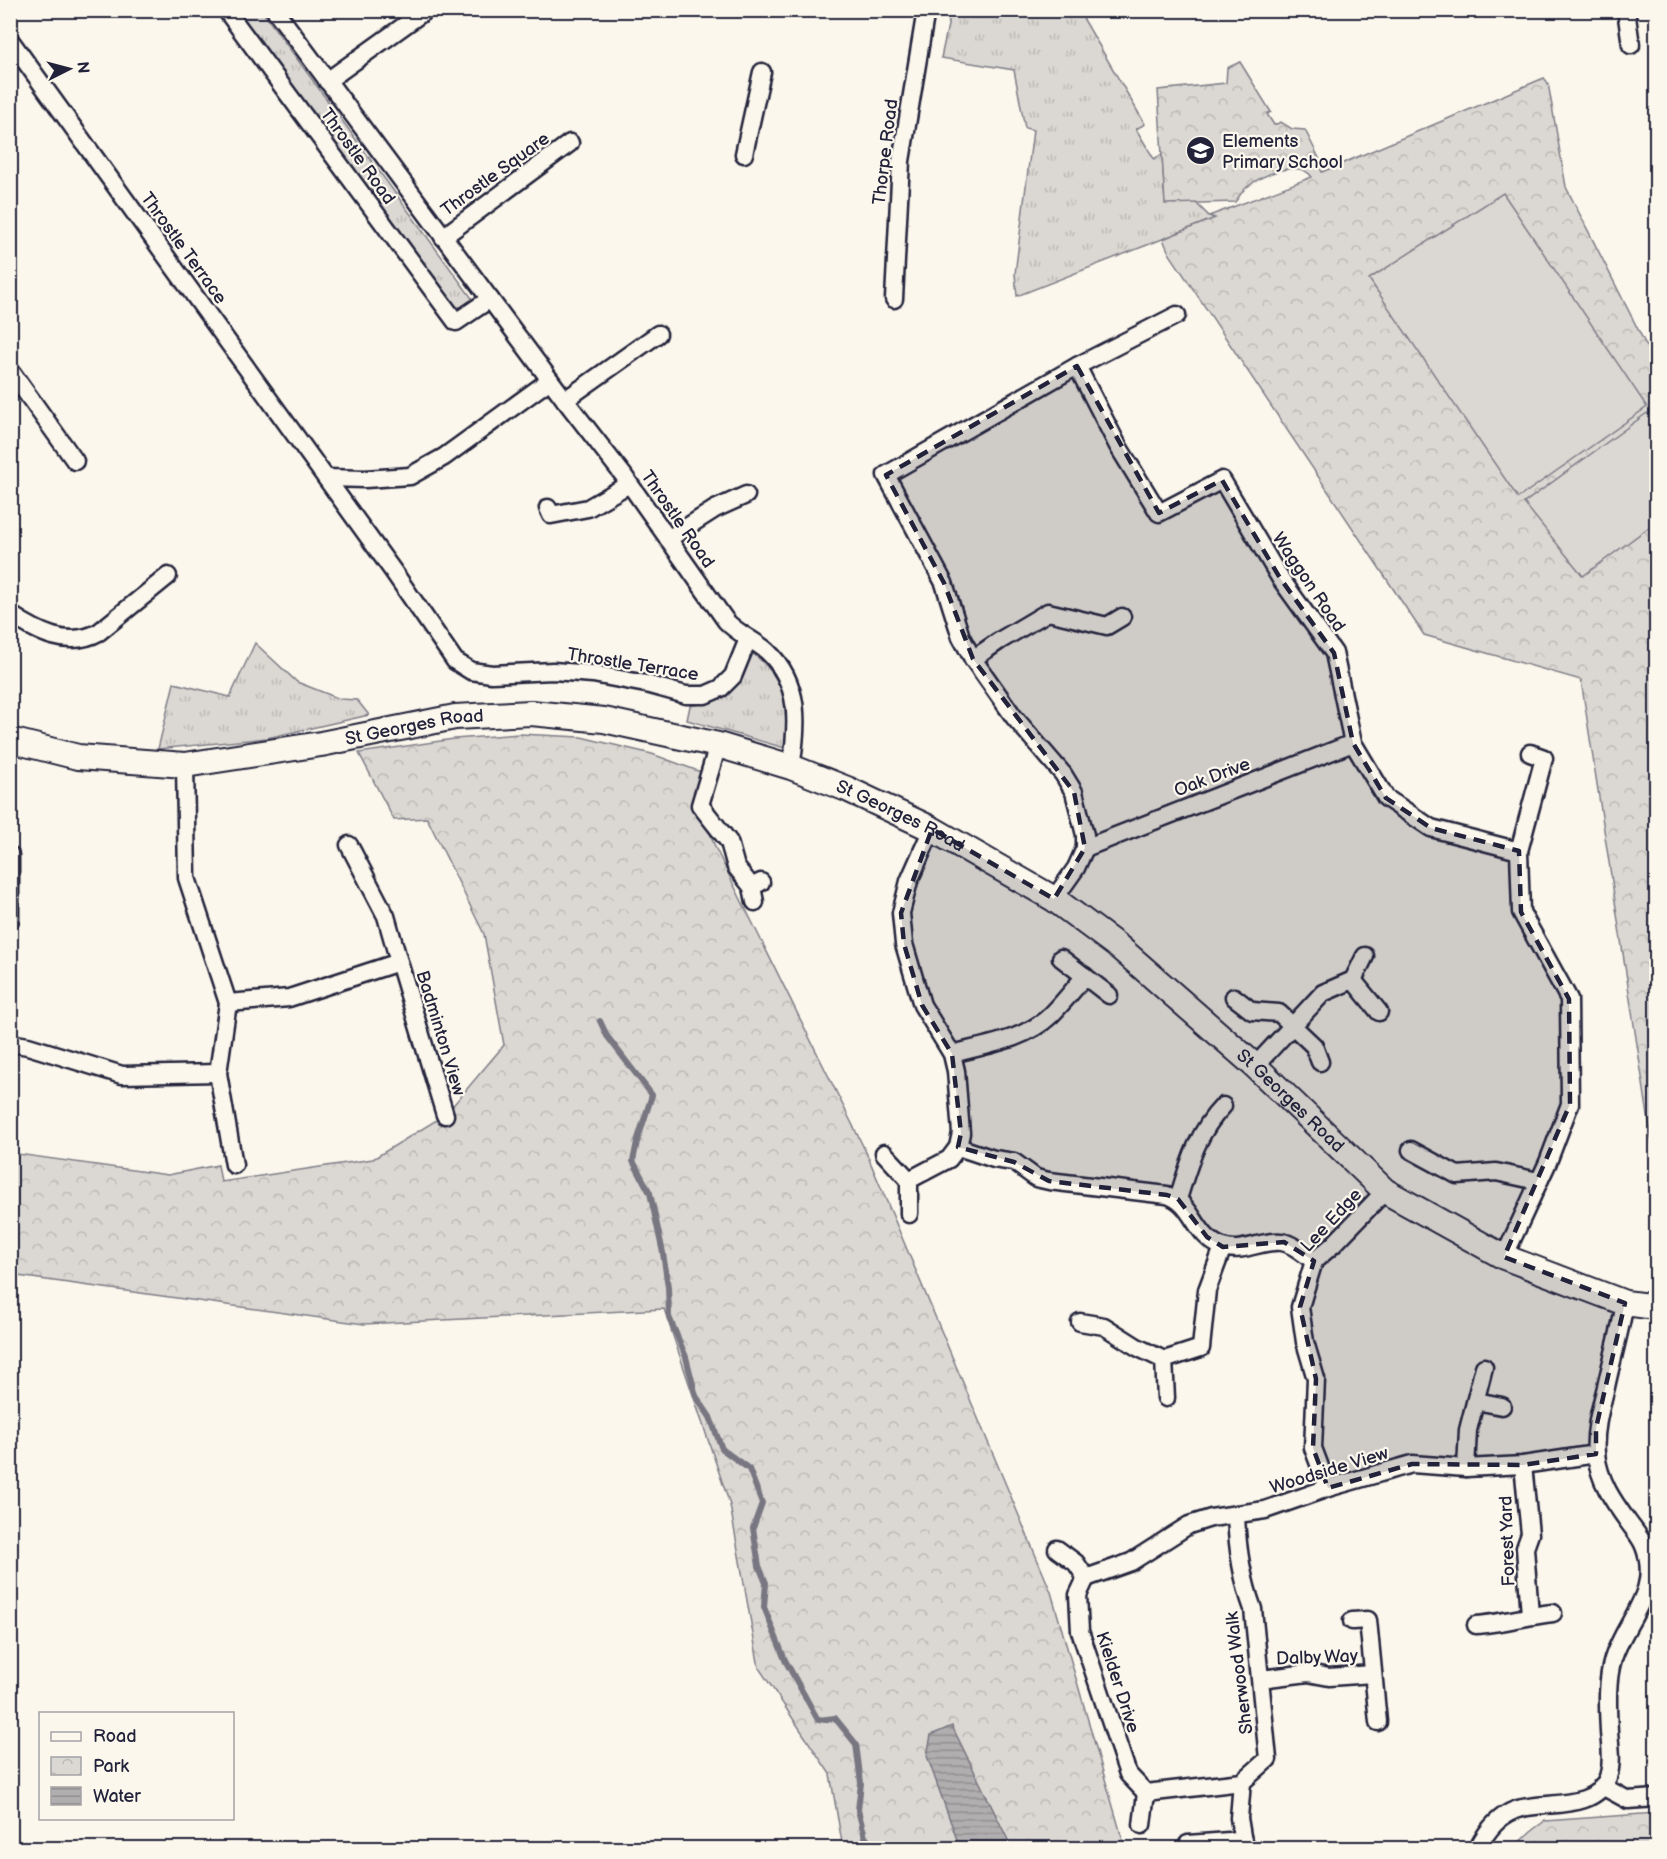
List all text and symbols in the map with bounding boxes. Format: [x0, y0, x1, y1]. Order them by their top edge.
north arrow [39, 39, 99, 99]
text: N [72, 61, 93, 75]
street label: Thorpe Road [869, 98, 902, 206]
street label: Throstle Road [316, 104, 400, 209]
street label: Throstle Square [437, 128, 554, 221]
place label: Elements Primary School [1222, 131, 1343, 173]
school or university icon: Elements Primary School [1185, 135, 1217, 167]
street label: Throstle Terrace [136, 188, 231, 308]
street label: Throstle Road [636, 467, 719, 572]
street label: Waggon Road [1268, 529, 1349, 636]
street label: Throstle Terrace [566, 644, 700, 685]
street label: St Georges Road [343, 706, 484, 750]
street label: Oak Drive [1171, 753, 1253, 802]
street label: St Georges Road [833, 776, 968, 856]
street label: Badminton View [411, 968, 470, 1098]
street label: St Georges Road [1232, 1045, 1348, 1157]
street label: Lee Edge [1297, 1184, 1366, 1256]
street label: Woodside View [1267, 1443, 1391, 1498]
street label: Forest Yard [1495, 1495, 1520, 1587]
street label: Sherwood Walk [1222, 1610, 1257, 1735]
street label: Kielder Drive [1091, 1629, 1144, 1736]
street label: Dalby Way [1276, 1646, 1359, 1669]
legend [39, 1712, 234, 1820]
text: Road [93, 1726, 137, 1747]
text: Park [93, 1756, 129, 1777]
text: Water [93, 1786, 141, 1807]

